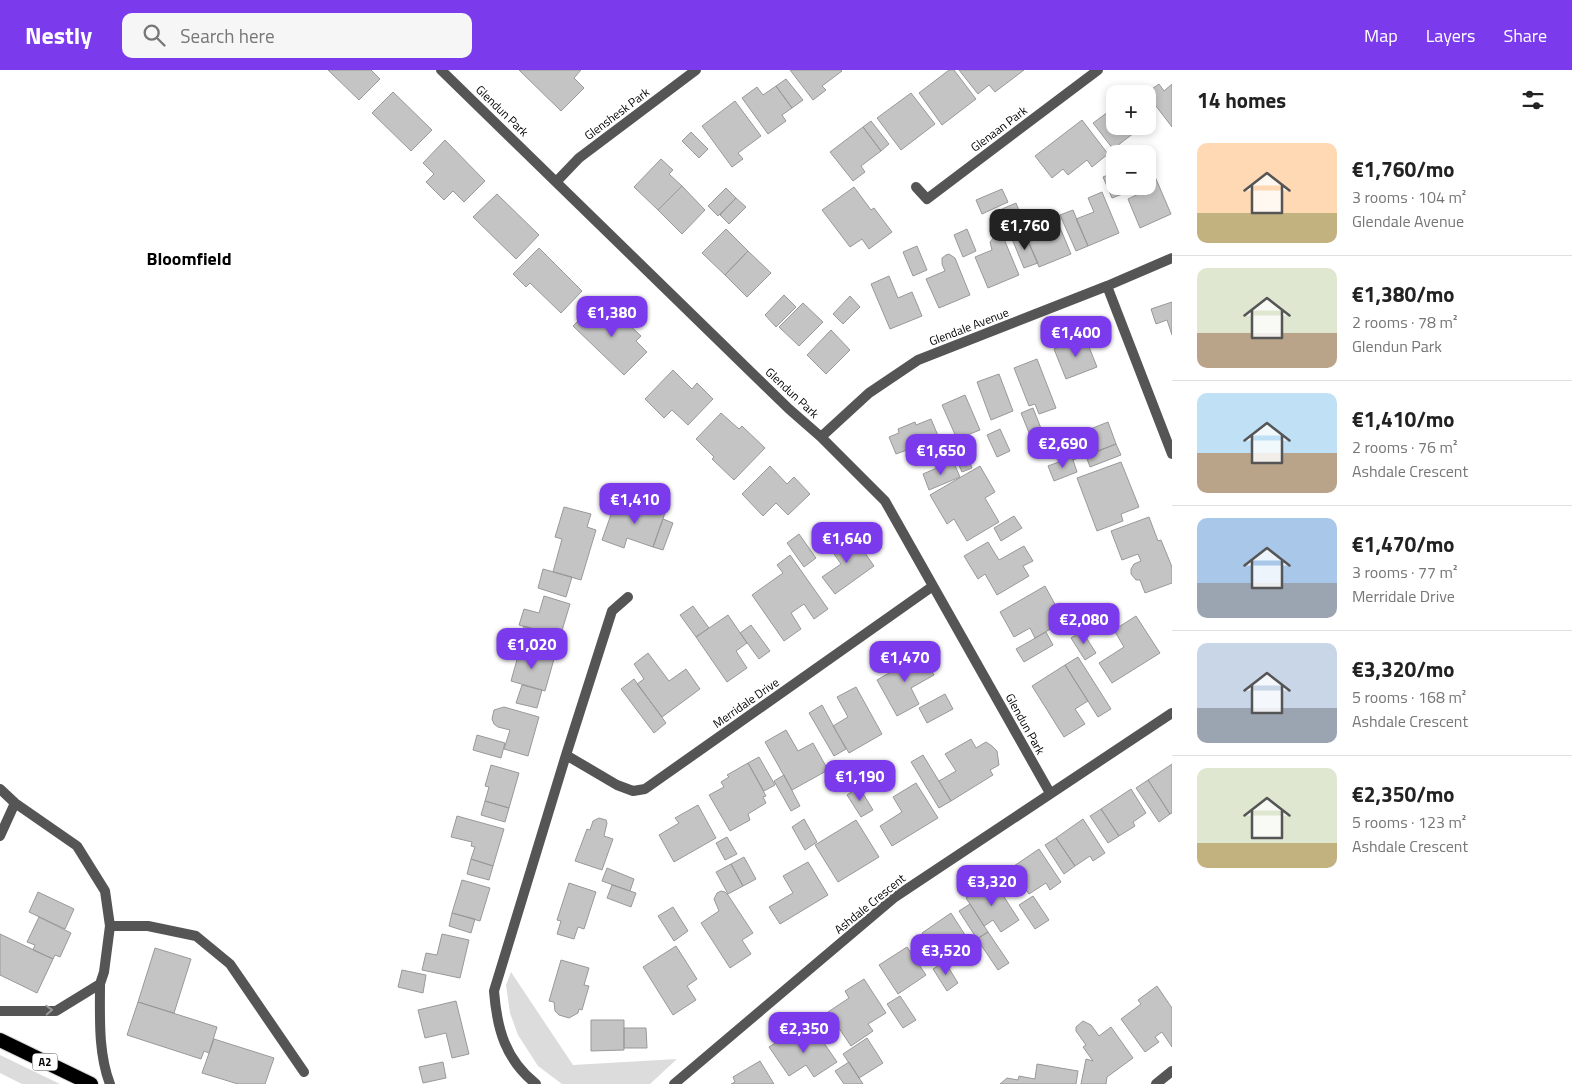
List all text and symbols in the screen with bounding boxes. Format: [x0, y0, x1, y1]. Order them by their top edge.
search box [122, 13, 472, 58]
text: Nestly [25, 17, 92, 53]
icon: search [140, 21, 168, 49]
text: Search here [180, 21, 275, 50]
text: Map [1364, 22, 1398, 49]
text: Layers [1426, 22, 1475, 49]
text: Share [1503, 22, 1547, 49]
street label: Glendun Park [471, 80, 533, 141]
street label: Glenshesk Park [580, 82, 654, 145]
text: 14 homes [1197, 84, 1286, 116]
map controls [1106, 85, 1156, 195]
button: + [1106, 85, 1156, 135]
icon: filters [1519, 86, 1547, 114]
street label: Glenaan Park [966, 101, 1031, 156]
button: − [1106, 145, 1156, 195]
text: €1,760/mo [1352, 153, 1454, 185]
icon: home [1237, 163, 1297, 223]
text: 3 rooms · 104 m² [1352, 185, 1466, 209]
pin: €1,760 [984, 208, 1066, 251]
text: Glendale Avenue [1352, 209, 1464, 233]
text: €1,760 [1000, 213, 1050, 237]
district label: Bloomfield [146, 245, 232, 272]
text: €1,380/mo [1352, 278, 1454, 310]
icon: home [1237, 288, 1297, 348]
pin: €1,380 [571, 296, 653, 338]
text: €1,380 [587, 300, 637, 324]
street label: Glendale Avenue [926, 303, 1011, 350]
text: 2 rooms · 78 m² [1352, 310, 1457, 334]
pin: €1,400 [1035, 316, 1117, 358]
text: €1,400 [1051, 320, 1101, 344]
text: Glendun Park [1352, 334, 1442, 358]
street label: Glendun Park [761, 363, 824, 423]
text: €1,410/mo [1352, 403, 1454, 435]
icon: home [1237, 413, 1297, 473]
pin: €2,690 [1022, 426, 1104, 469]
text: €2,690 [1038, 431, 1088, 455]
pin: €1,650 [900, 434, 982, 476]
text: 2 rooms · 76 m² [1352, 435, 1457, 459]
text: €1,650 [916, 438, 966, 462]
text: Ashdale Crescent [1352, 459, 1468, 483]
pin: €1,410 [594, 482, 676, 525]
text: €1,410 [610, 487, 660, 511]
pin: €1,640 [806, 522, 888, 564]
text: €1,640 [822, 526, 872, 550]
text: €1,470/mo [1352, 528, 1454, 560]
icon: home [1237, 538, 1297, 598]
text: 3 rooms · 77 m² [1352, 560, 1457, 584]
text: Merridale Drive [1352, 584, 1455, 608]
pin: €2,080 [1043, 602, 1125, 645]
text: €2,080 [1059, 607, 1109, 631]
pin: €1,020 [491, 628, 573, 670]
text: €1,020 [507, 632, 557, 656]
pin: €1,470 [864, 640, 946, 683]
text: €1,470 [880, 645, 930, 669]
text: €3,320/mo [1352, 653, 1454, 685]
icon: home [1237, 663, 1297, 723]
street label: Merridale Drive [709, 673, 783, 732]
text: 5 rooms · 168 m² [1352, 685, 1466, 709]
street label: Glendun Park [1001, 690, 1050, 758]
text: Ashdale Crescent [1352, 709, 1468, 733]
pin: €1,190 [819, 760, 901, 802]
text: €1,190 [835, 764, 885, 788]
text: €2,350/mo [1352, 778, 1454, 810]
icon: home [1237, 788, 1297, 848]
text: 5 rooms · 123 m² [1352, 810, 1466, 834]
text: Ashdale Crescent [1352, 834, 1468, 858]
pin: €3,320 [951, 864, 1033, 907]
street label: Ashdale Crescent [830, 868, 910, 938]
text: €3,320 [967, 869, 1017, 893]
pin: €3,520 [905, 934, 987, 976]
text: €3,520 [921, 938, 971, 962]
one-way arrow [45, 1005, 53, 1016]
pin: €2,350 [763, 1012, 845, 1054]
text: €2,350 [779, 1016, 829, 1040]
road number: A2 [32, 1054, 58, 1070]

